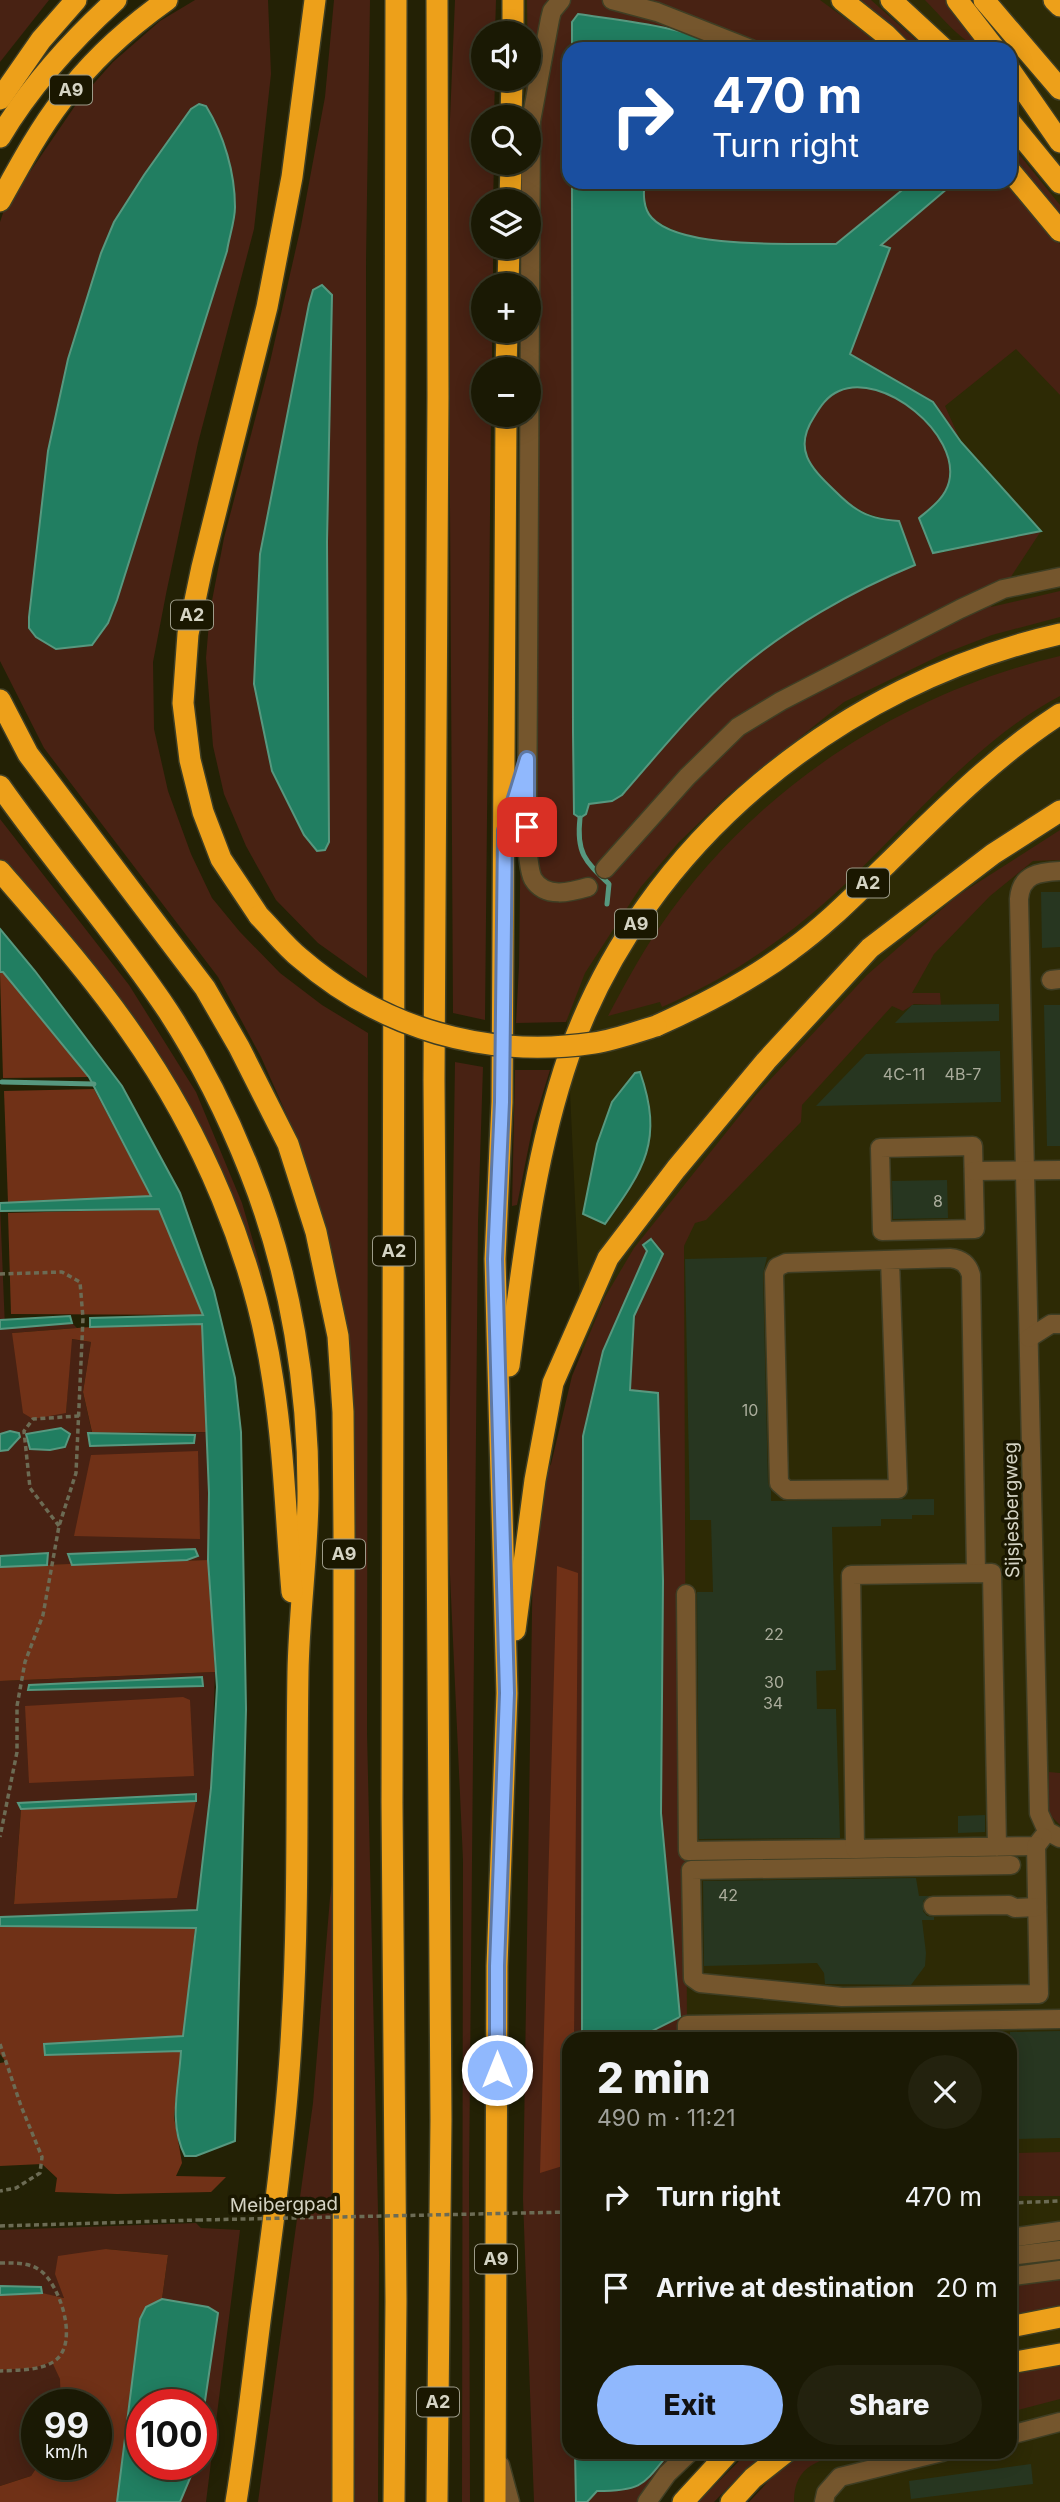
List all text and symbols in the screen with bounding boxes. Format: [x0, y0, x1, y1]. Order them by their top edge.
map controls [471, 21, 541, 427]
button: sound [471, 21, 541, 91]
text: 470 m [712, 66, 862, 125]
icon: right [597, 70, 688, 161]
road number: A9 [50, 76, 92, 104]
button: search [471, 105, 541, 175]
text: Turn right [712, 126, 859, 165]
button: layers [471, 189, 541, 259]
button: + [471, 273, 541, 343]
button: − [471, 357, 541, 427]
road number: A2 [171, 600, 213, 630]
pin [497, 797, 557, 857]
icon: arrive [508, 808, 546, 846]
road number: A2 [847, 868, 889, 898]
road number: A9 [615, 909, 657, 939]
house number: 4C-11 [883, 1064, 925, 1084]
house number: 4B-7 [945, 1064, 981, 1084]
house number: 8 [933, 1191, 943, 1211]
road number: A2 [373, 1236, 415, 1266]
house number: 10 [742, 1400, 758, 1420]
street label: Sijsjesbergweg [999, 1442, 1024, 1578]
road number: A9 [323, 1540, 365, 1568]
house number: 22 [764, 1624, 784, 1644]
house number: 30 [764, 1672, 784, 1692]
house number: 34 [763, 1693, 783, 1713]
house number: 42 [718, 1885, 738, 1905]
position arrow [460, 2033, 534, 2107]
text: 2 min [597, 2052, 711, 2103]
button: close [908, 2055, 982, 2129]
text: 490 m · 11:21 [597, 2104, 736, 2132]
icon: right [597, 2178, 635, 2216]
text: Turn right [656, 2181, 781, 2212]
text: 470 m [904, 2181, 982, 2212]
street label: Meibergpad [230, 2192, 338, 2217]
road number: A9 [475, 2244, 517, 2274]
icon: arrive [597, 2269, 635, 2307]
text: Arrive at destination [656, 2272, 915, 2303]
text: 20 m [936, 2272, 998, 2303]
button: Exit [597, 2365, 783, 2445]
button: Share [797, 2365, 982, 2445]
road number: A2 [417, 2388, 459, 2416]
speed limit sign: 100 [126, 2389, 217, 2480]
text: 99 [44, 2404, 89, 2446]
text: km/h [45, 2441, 88, 2462]

